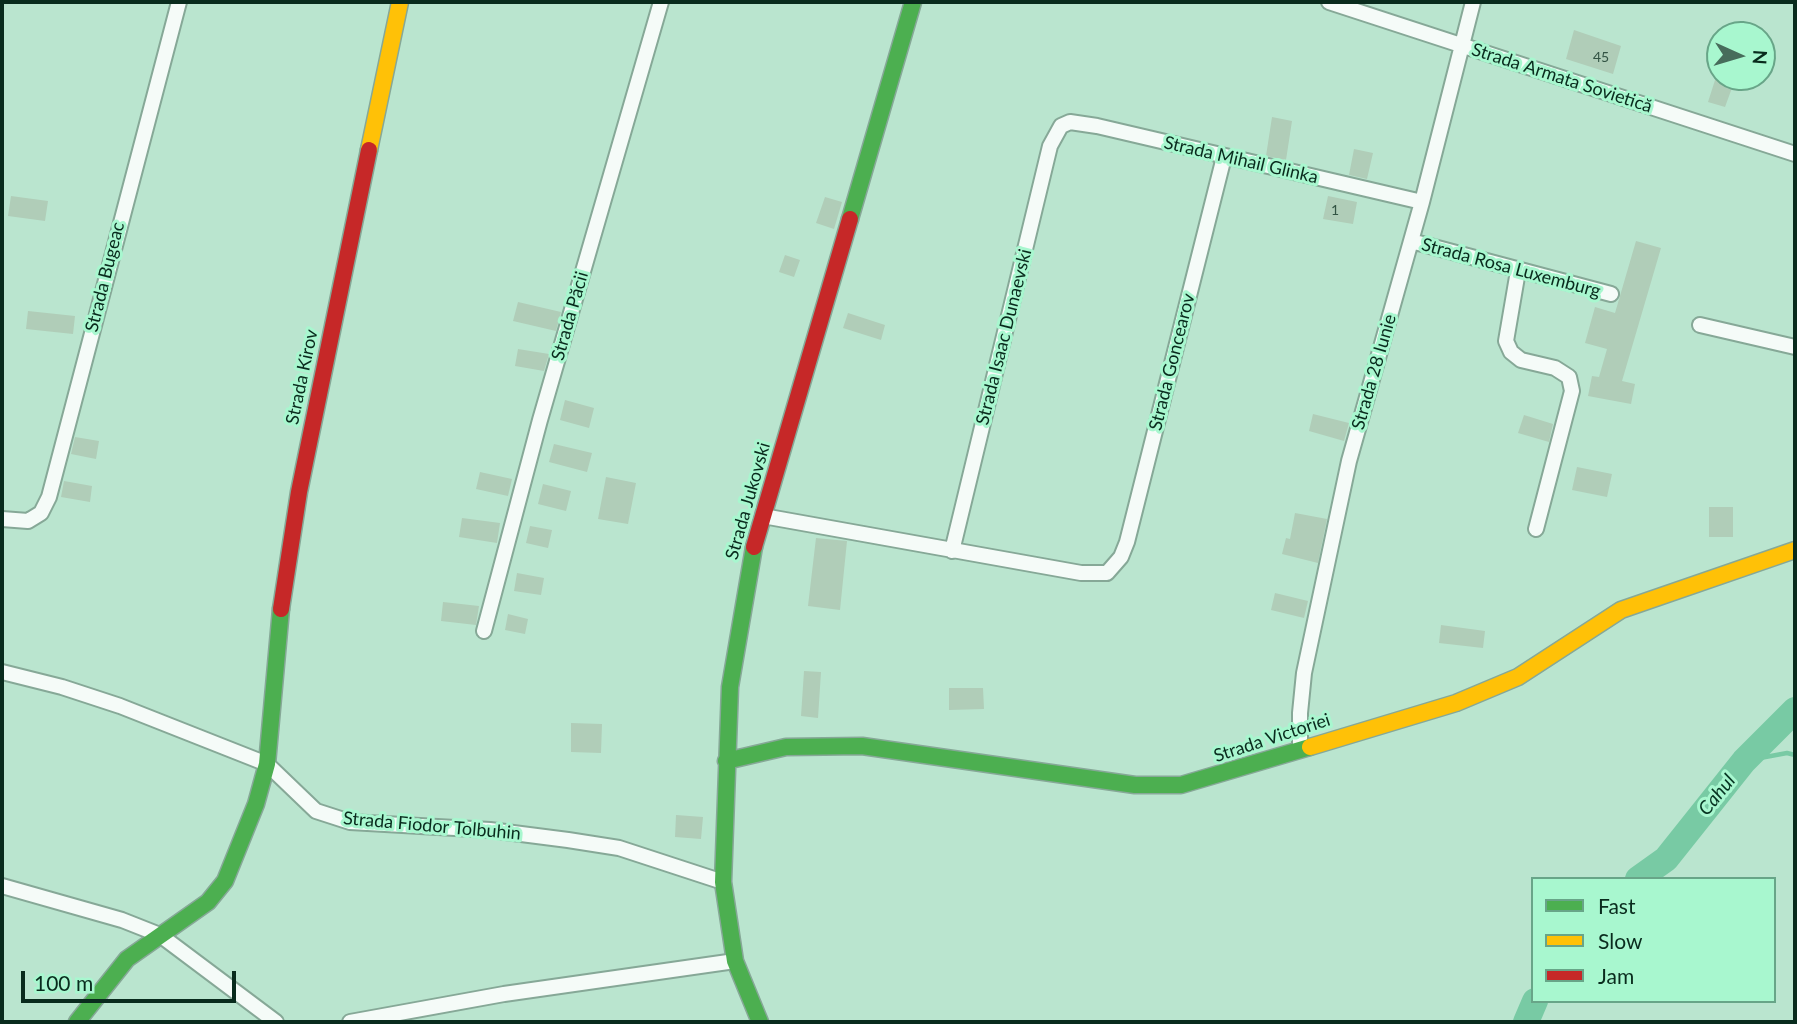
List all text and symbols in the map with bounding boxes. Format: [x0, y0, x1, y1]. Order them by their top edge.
north arrow [1706, 21, 1776, 91]
street label: Strada Armata Sovietică [1469, 39, 1655, 117]
house number: 45 [1593, 49, 1609, 65]
text: N [1748, 49, 1772, 65]
street label: Strada Mihail Glinka [1162, 132, 1320, 188]
house number: 1 [1331, 202, 1339, 218]
street label: Strada Bugeac [81, 220, 129, 334]
street label: Strada Rosa Luxemburg [1419, 234, 1603, 302]
street label: Strada Isaac Dunaevski [972, 247, 1036, 427]
street label: Strada Păcii [547, 269, 593, 363]
street label: Strada Goncearov [1145, 291, 1199, 433]
street label: Strada 28 Iunie [1347, 312, 1401, 432]
street label: Strada Kirov [281, 328, 323, 426]
street label: Strada Jukovski [721, 440, 775, 562]
street label: Strada Victoriei [1211, 709, 1333, 767]
water label: Cahul [1694, 770, 1740, 820]
street label: Strada Fiodor Tolbuhin [342, 807, 522, 845]
legend [1531, 877, 1776, 1003]
text: Fast [1598, 893, 1635, 918]
text: Slow [1598, 928, 1642, 953]
scale bar [24, 958, 240, 1002]
text: Jam [1598, 963, 1634, 988]
text: 100 m [34, 970, 93, 995]

